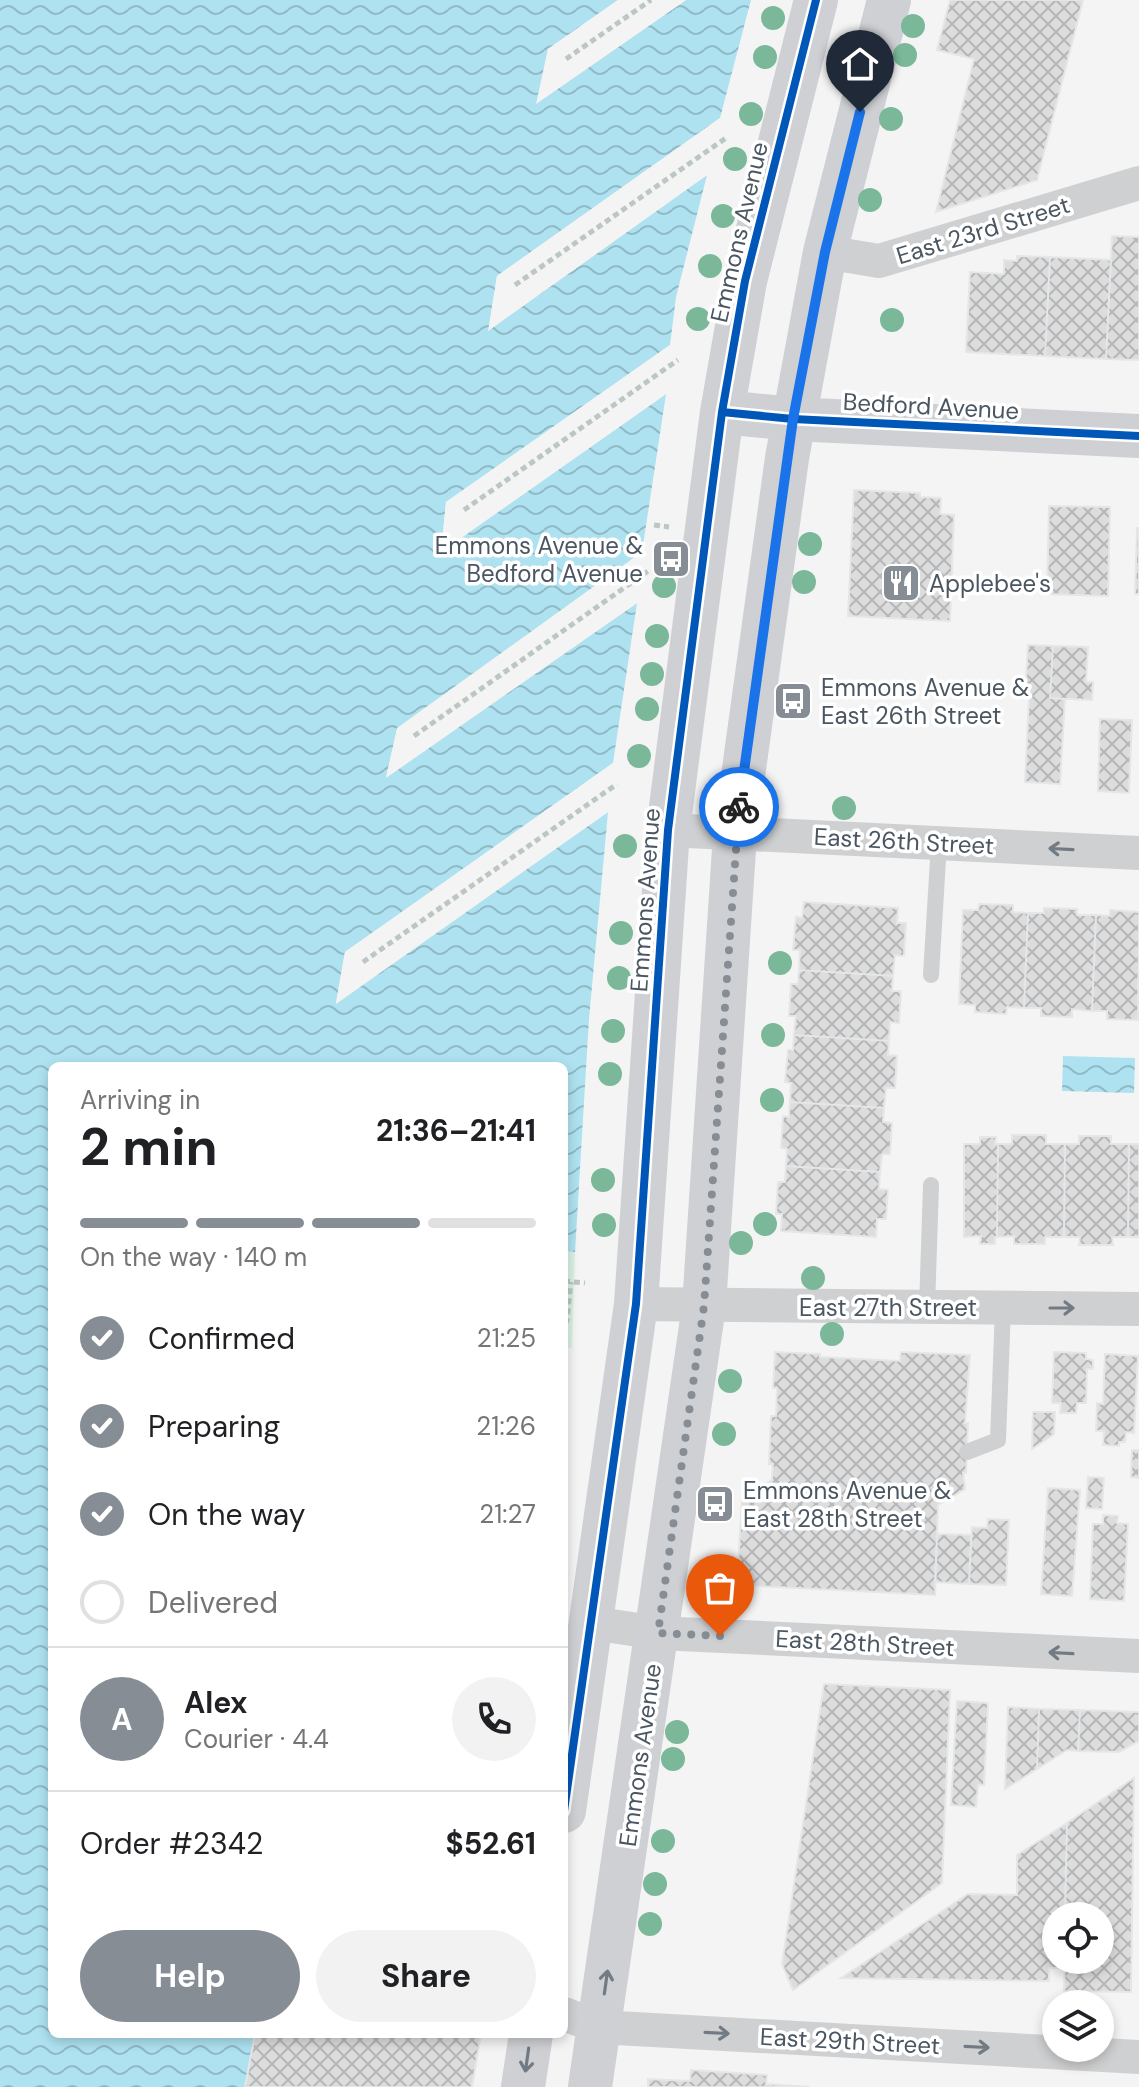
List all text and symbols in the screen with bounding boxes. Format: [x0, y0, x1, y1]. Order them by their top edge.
pin [826, 30, 894, 112]
icon: home [838, 42, 882, 86]
street label: Emmons Avenue [703, 139, 775, 325]
street label: East 23rd Street [892, 189, 1074, 271]
street label: Bedford Avenue [842, 386, 1020, 426]
place label: Emmons Avenue & Bedford Avenue [435, 530, 643, 589]
bus stop icon: Emmons Avenue & Bedford Avenue [650, 538, 692, 580]
restaurant icon: Applebee's [880, 562, 922, 604]
place label: Applebee's [929, 568, 1051, 599]
place label: Emmons Avenue & East 26th Street [821, 672, 1030, 731]
bus stop icon: Emmons Avenue & East 26th Street [772, 680, 814, 722]
courier [699, 767, 779, 847]
icon: bike [717, 785, 761, 829]
street label: Emmons Avenue [623, 807, 667, 993]
street label: East 26th Street [813, 821, 995, 861]
one-way arrow [1048, 841, 1075, 856]
text: Arriving in [80, 1083, 200, 1117]
text: 21:36–21:41 [376, 1111, 536, 1150]
text: 2 min [80, 1113, 218, 1181]
text: On the way · 140 m [80, 1240, 307, 1274]
street label: East 27th Street [799, 1292, 977, 1323]
one-way arrow [1048, 1300, 1075, 1316]
icon: check [80, 1316, 124, 1360]
text: Confirmed [148, 1319, 295, 1358]
text: 21:25 [477, 1321, 536, 1355]
icon: check [80, 1404, 124, 1448]
text: Preparing [148, 1407, 280, 1446]
text: 21:26 [476, 1409, 536, 1443]
place label: Emmons Avenue & East 28th Street [743, 1475, 952, 1534]
bus stop icon: Emmons Avenue & East 28th Street [694, 1483, 736, 1525]
icon: check [80, 1492, 124, 1536]
text: On the way [148, 1495, 305, 1534]
text: 21:27 [479, 1497, 536, 1531]
pin [686, 1554, 754, 1636]
icon: bag [698, 1566, 742, 1610]
text: Delivered [148, 1583, 278, 1622]
street label: East 28th Street [775, 1623, 955, 1663]
one-way arrow [1048, 1645, 1075, 1660]
street label: Emmons Avenue [612, 1662, 668, 1848]
button: phone [452, 1677, 536, 1761]
text: Alex [184, 1683, 247, 1722]
text: A [111, 1700, 133, 1739]
text: Courier · 4.4 [184, 1722, 329, 1756]
text: Order #2342 [80, 1824, 263, 1863]
text: $52.61 [446, 1824, 536, 1863]
map controls [1042, 1902, 1114, 2062]
button: locate [1042, 1902, 1114, 1974]
button: Help [80, 1930, 300, 2022]
button: Share [316, 1930, 536, 2022]
one-way arrow [599, 1970, 614, 1995]
button: layers [1042, 1990, 1114, 2062]
street label: East 29th Street [759, 2021, 941, 2061]
one-way arrow [703, 2026, 730, 2041]
one-way arrow [963, 2040, 990, 2055]
one-way arrow [519, 2047, 534, 2073]

